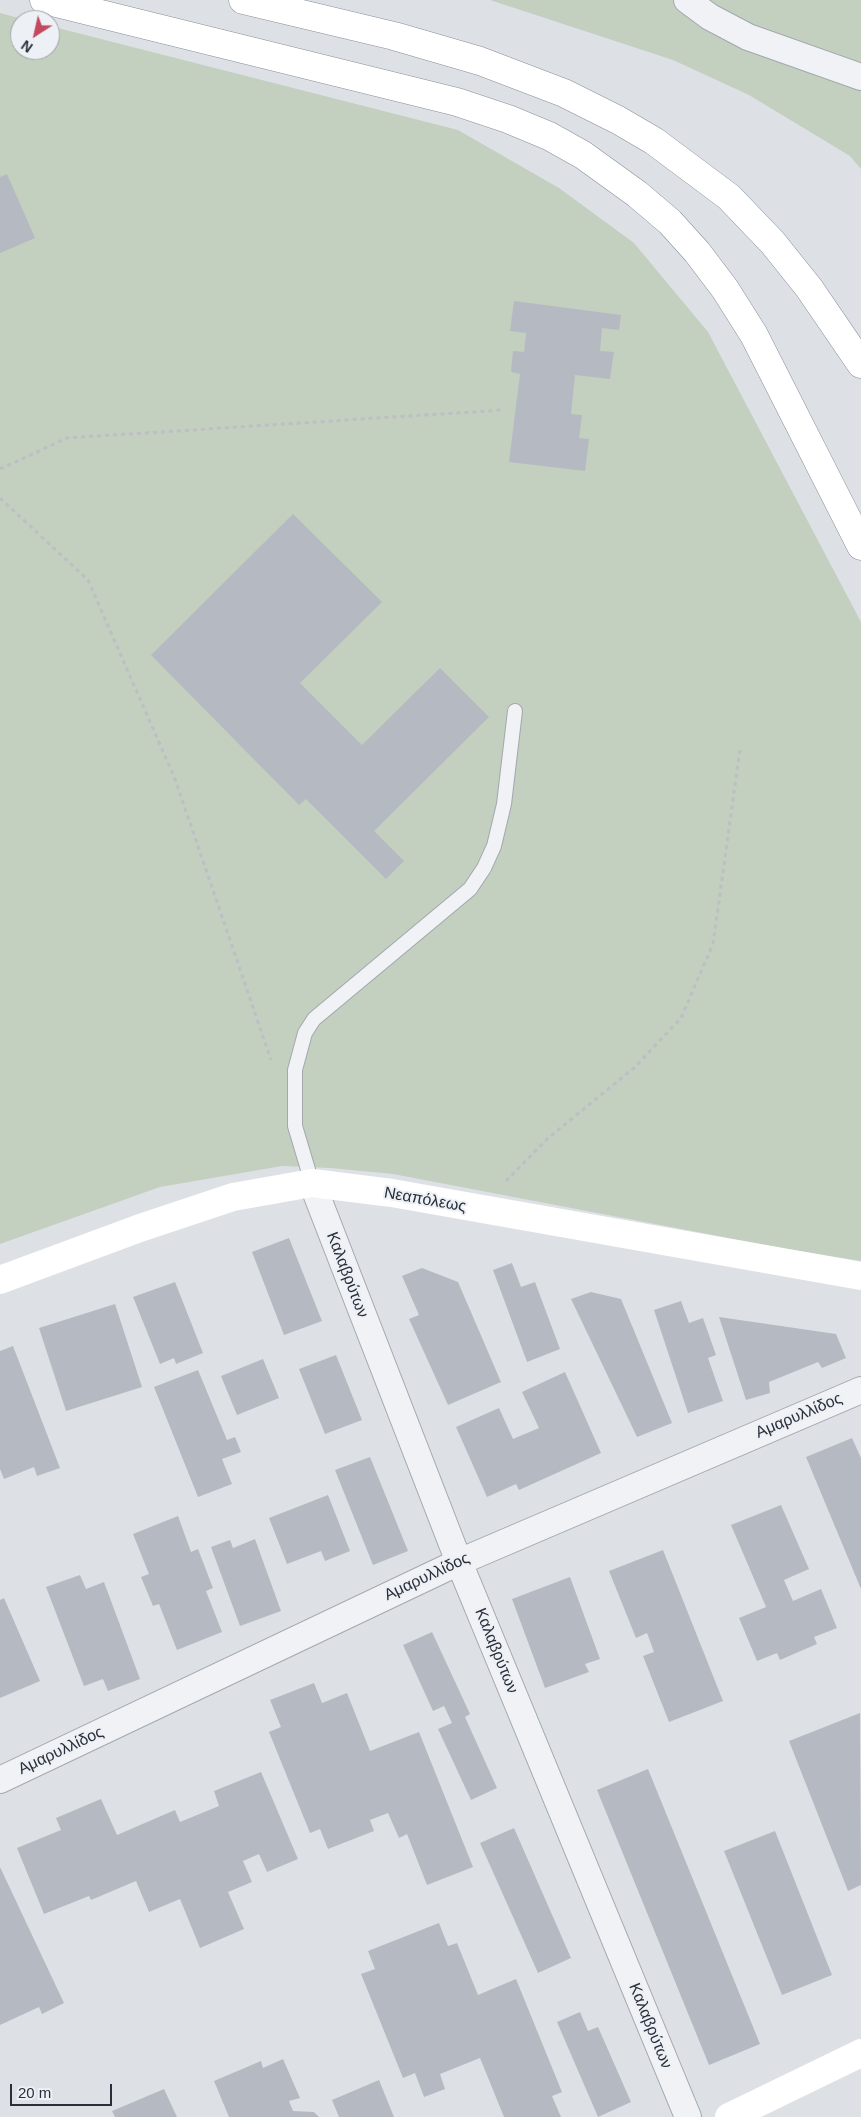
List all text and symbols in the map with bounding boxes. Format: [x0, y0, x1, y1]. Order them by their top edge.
north arrow [10, 10, 60, 60]
text: N [18, 37, 36, 56]
street label: Νεαπόλεως [383, 1183, 467, 1217]
street label: Καλαβρύτων [322, 1229, 372, 1321]
street label: Αμαρυλλίδος [753, 1389, 845, 1443]
street label: Αμαρυλλίδος [381, 1549, 473, 1605]
street label: Καλαβρύτων [470, 1606, 522, 1696]
street label: Αμαρυλλίδος [15, 1723, 107, 1779]
street label: Καλαβρύτων [624, 1981, 676, 2071]
scale bar [12, 2074, 115, 2106]
text: 20 m [18, 2084, 51, 2101]

